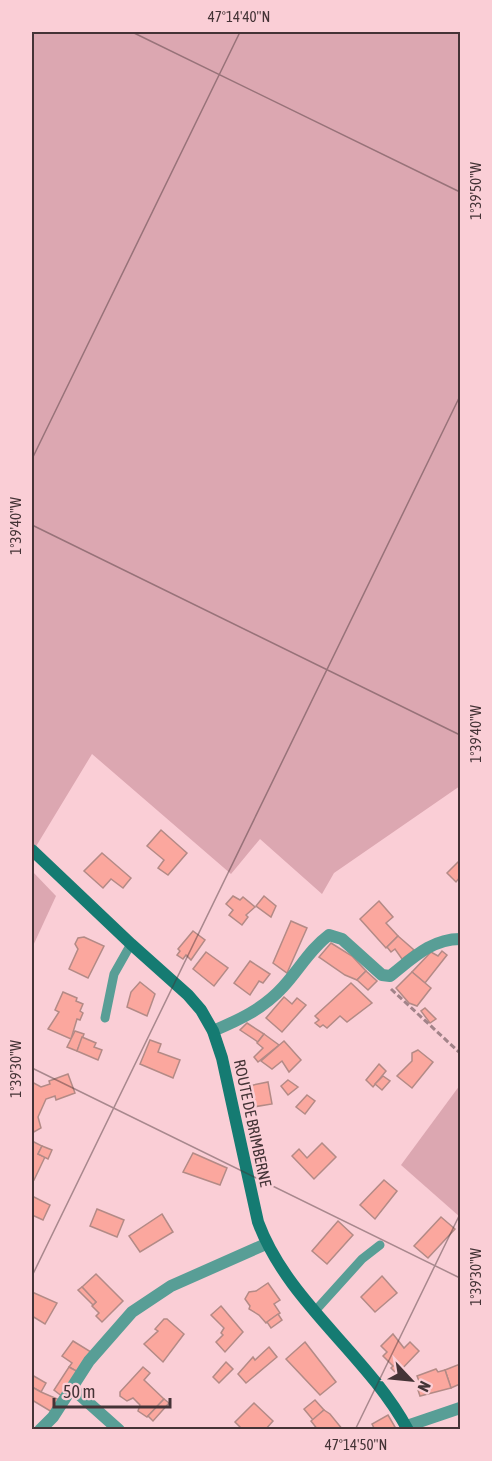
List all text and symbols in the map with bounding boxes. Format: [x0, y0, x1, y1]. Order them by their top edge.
text: 47°14'40"N [208, 8, 270, 25]
text: 1°39'50"W [467, 162, 484, 220]
text: 1°39'40"W [7, 497, 24, 555]
text: 1°39'40"W [467, 705, 484, 763]
text: 1°39'30"W [7, 1040, 24, 1098]
street label: ROUTE DE BRIMBERNE [231, 1058, 275, 1188]
text: 1°39'30"W [467, 1248, 484, 1306]
north arrow [381, 1350, 441, 1410]
scale bar [54, 1371, 170, 1409]
text: N [414, 1378, 435, 1395]
text: 50 m [63, 1381, 95, 1402]
text: 47°14'50"N [325, 1436, 387, 1453]

